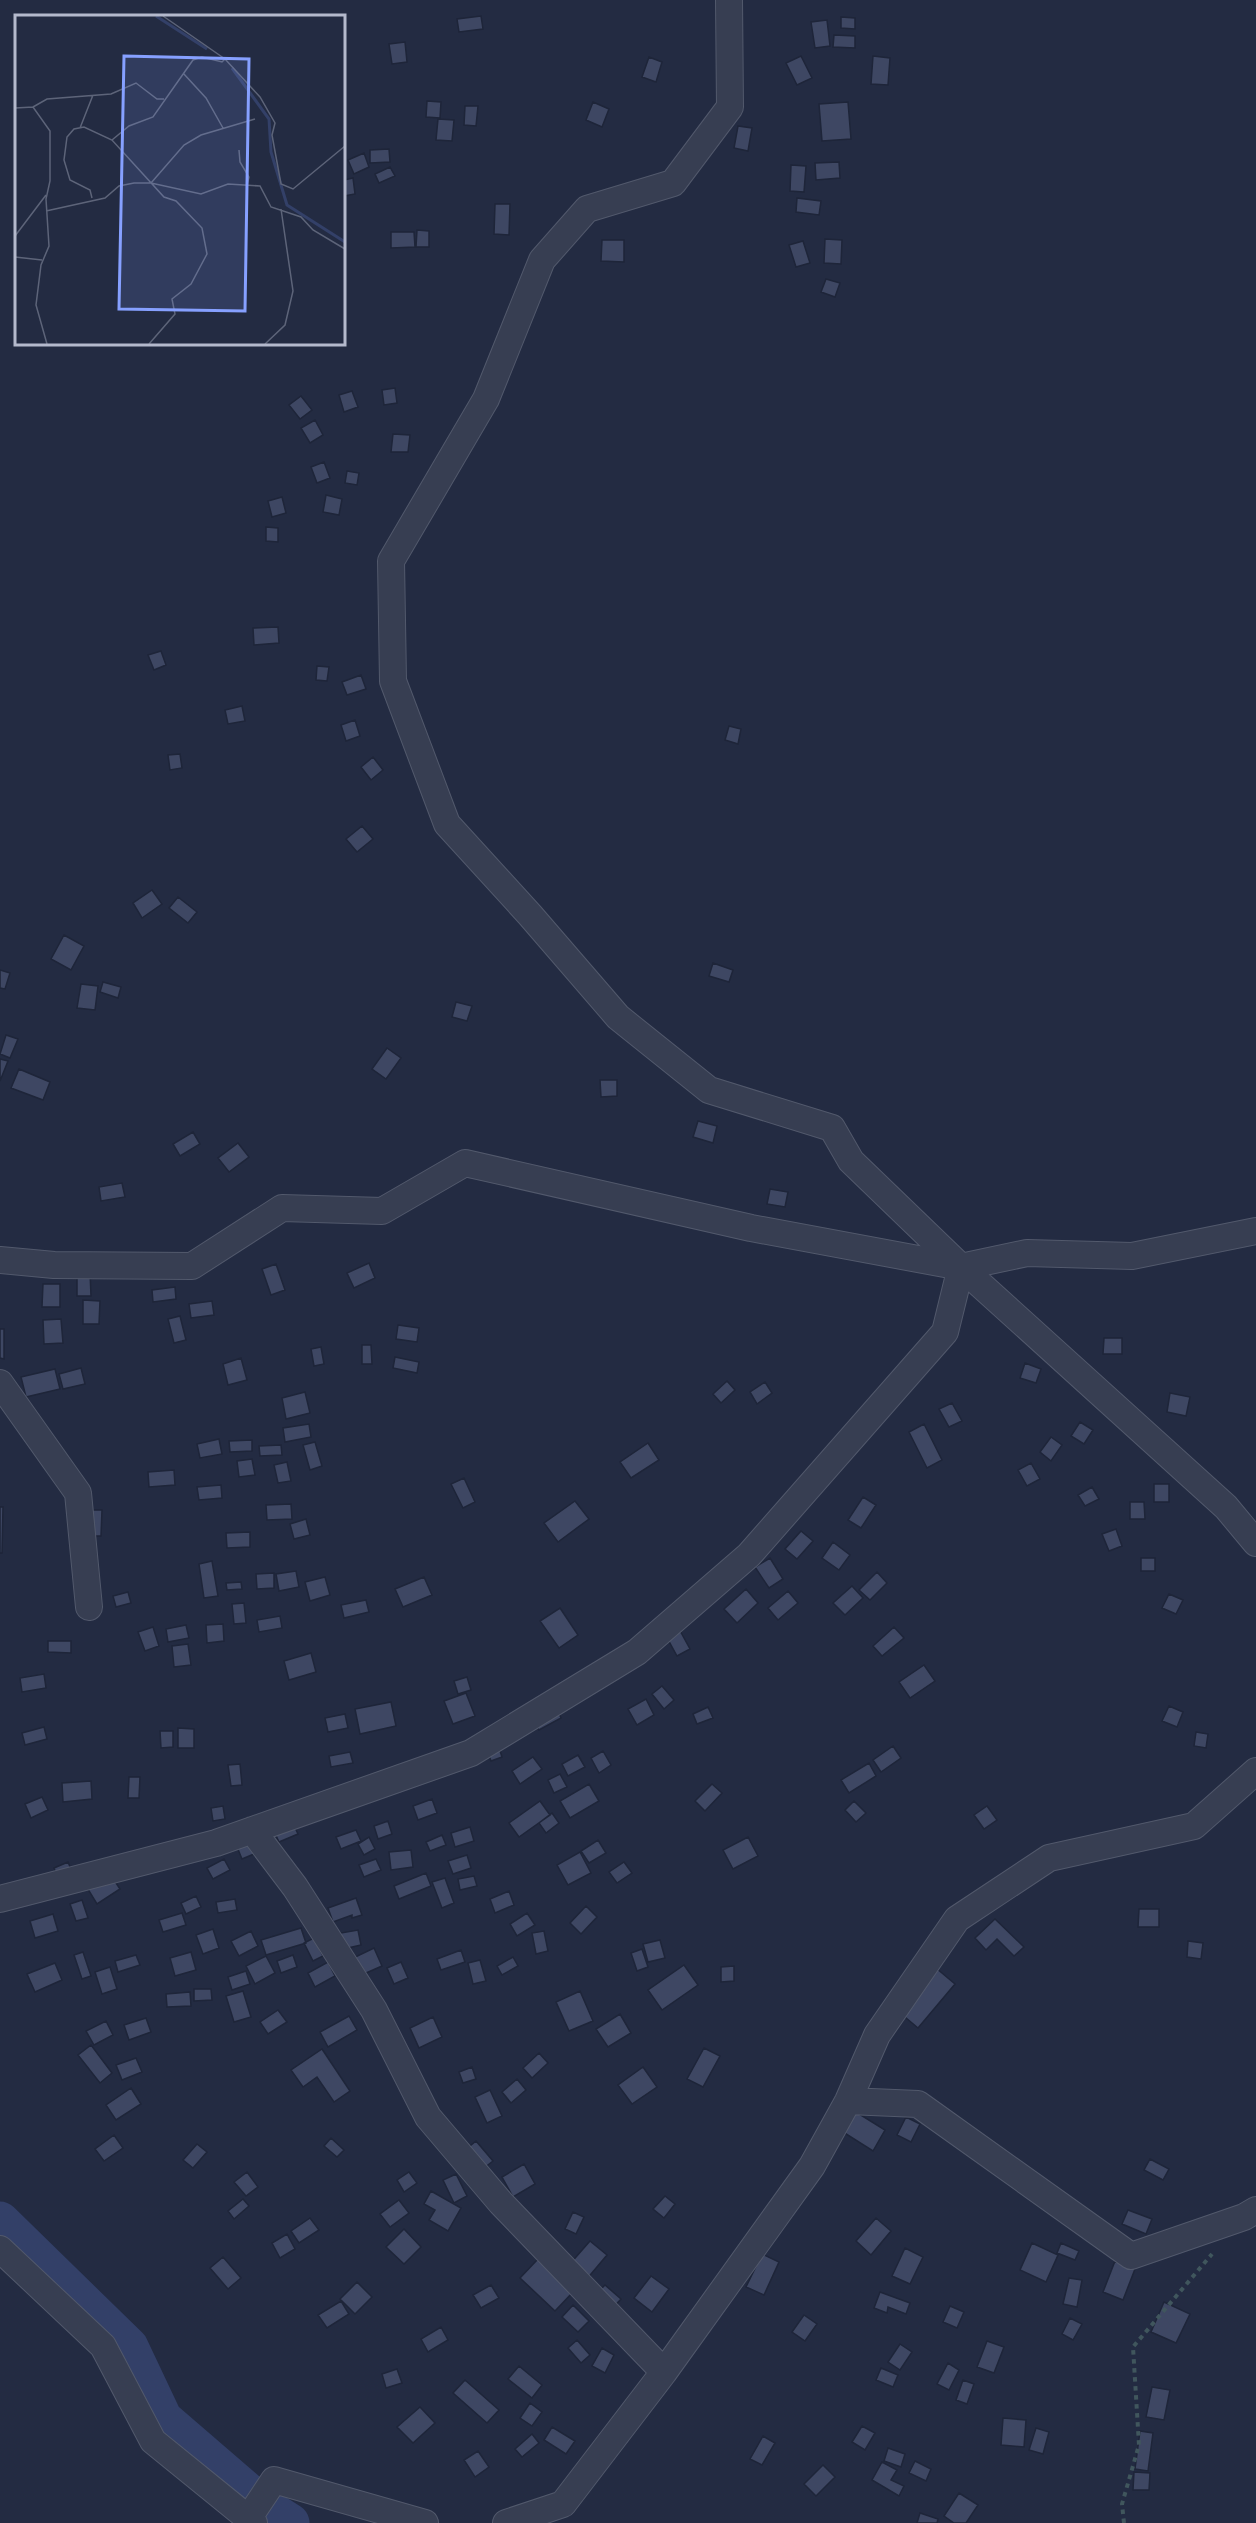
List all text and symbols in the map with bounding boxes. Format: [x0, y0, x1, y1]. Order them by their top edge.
inset map [15, 15, 345, 345]

